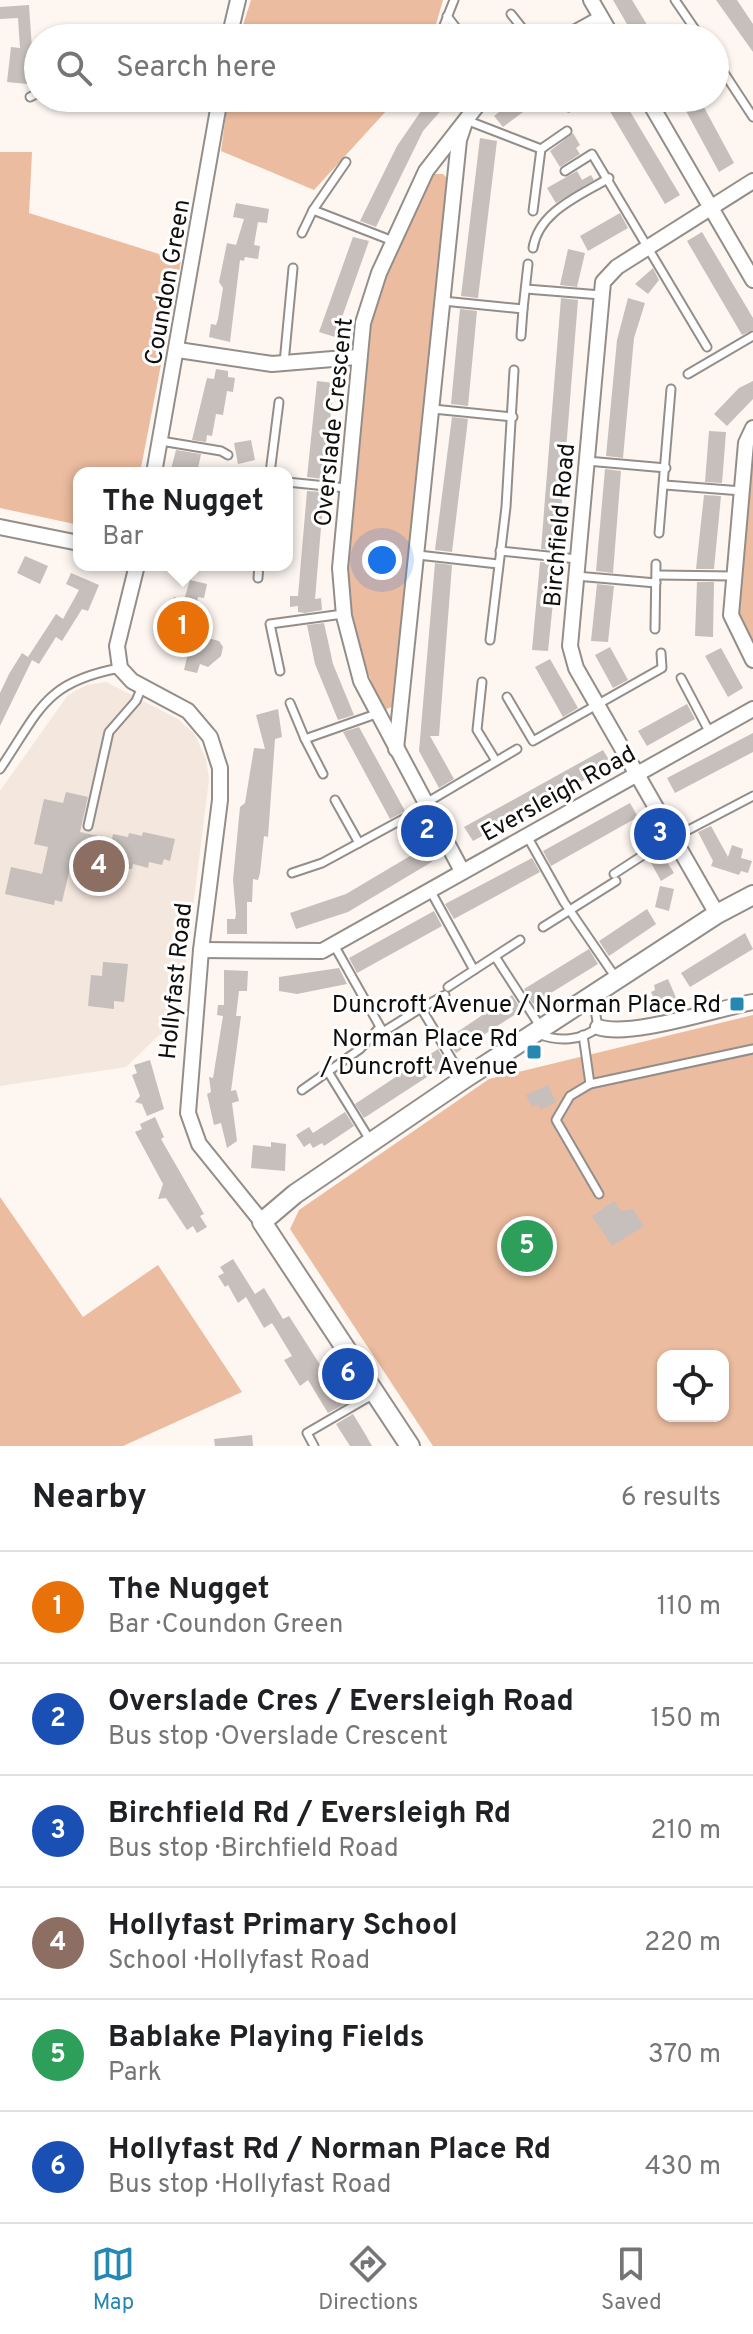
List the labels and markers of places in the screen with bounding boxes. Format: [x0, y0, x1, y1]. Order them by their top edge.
pin: 1 [157, 597, 209, 657]
pin: 2 [401, 801, 453, 861]
pin: 3 [634, 804, 686, 864]
pin: 4 [73, 836, 125, 896]
place label: Duncroft Avenue / Norman Place Rd [332, 991, 721, 1021]
marker: Duncroft Avenue / Norman Place Rd [728, 995, 746, 1013]
place label: Norman Place Rd / Duncroft Avenue [320, 1025, 518, 1083]
marker: Norman Place Rd / Duncroft Avenue [525, 1043, 543, 1061]
pin: 5 [501, 1216, 553, 1276]
pin: 6 [322, 1344, 374, 1404]

